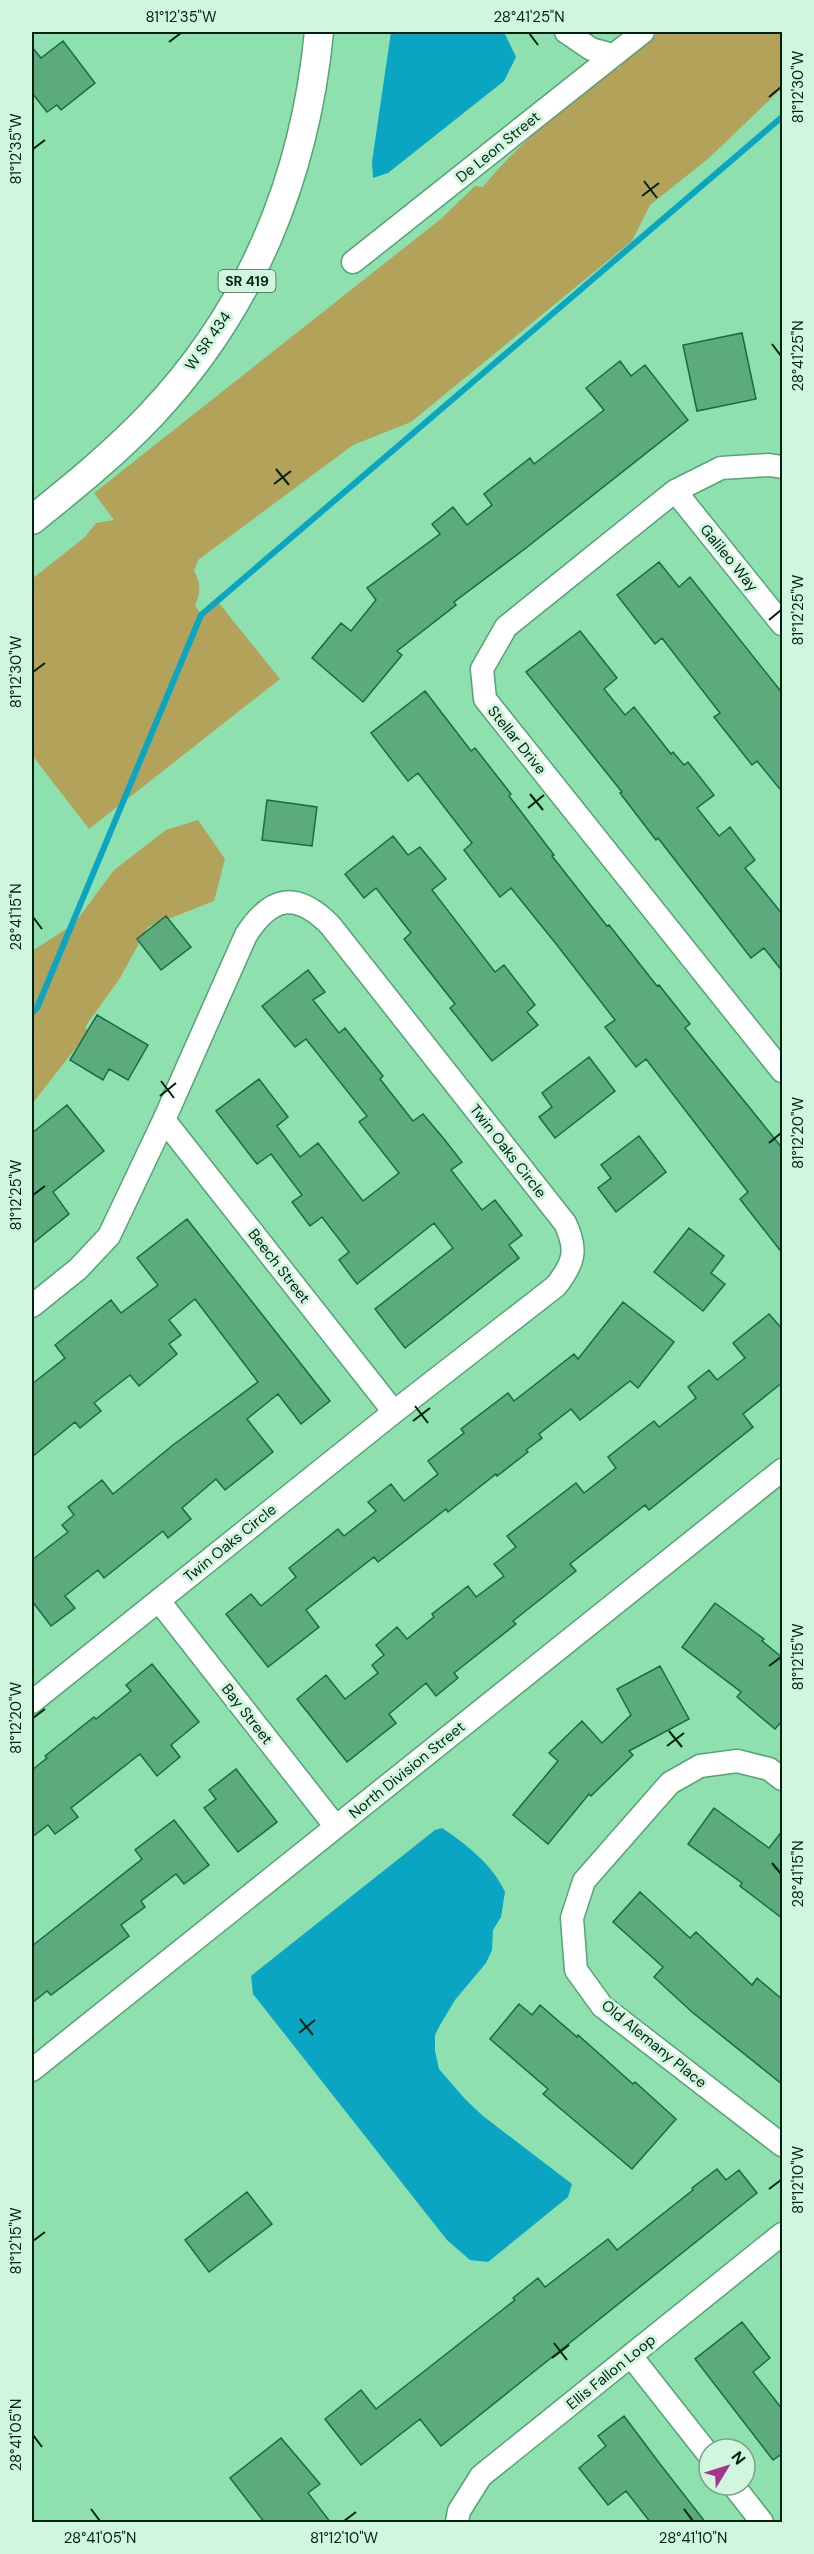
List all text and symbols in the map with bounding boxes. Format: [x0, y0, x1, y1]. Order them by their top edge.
text: 81°12'35"W [146, 7, 217, 27]
text: 28°41'25"N [493, 7, 565, 27]
text: 81°12'30"W [788, 50, 808, 123]
street label: De Leon Street [452, 107, 544, 187]
text: 81°12'35"W [6, 113, 26, 185]
road number: SR 419 [218, 270, 276, 292]
street label: W SR 434 [181, 308, 235, 374]
text: 28°41'25"N [788, 320, 808, 392]
street label: Galileo Way [696, 520, 763, 596]
text: 81°12'25"W [788, 574, 808, 645]
text: 81°12'30"W [6, 635, 26, 708]
street label: Stellar Drive [483, 702, 551, 778]
text: 28°41'15"N [6, 883, 26, 951]
text: 81°12'20"W [788, 1097, 808, 1169]
street label: Twin Oaks Circle [465, 1100, 551, 1202]
text: 81°12'25"W [6, 1159, 26, 1230]
street label: Beech Street [243, 1224, 315, 1308]
street label: Twin Oaks Circle [180, 1499, 280, 1587]
text: 81°12'15"W [788, 1623, 808, 1690]
street label: Bay Street [217, 1680, 277, 1749]
text: 81°12'20"W [6, 1682, 26, 1754]
street label: North Division Street [345, 1717, 469, 1823]
text: 28°41'15"N [788, 1840, 808, 1908]
street label: Old Alemany Place [597, 1995, 711, 2093]
text: 81°12'10"W [788, 2145, 808, 2214]
text: 81°12'15"W [6, 2207, 26, 2274]
street label: Ellis Fallon Loop [562, 2330, 660, 2414]
text: 28°41'05"N [6, 2399, 26, 2471]
north arrow [697, 2437, 757, 2497]
text: N [727, 2447, 750, 2469]
text: 28°41'05"N [64, 2528, 136, 2548]
text: 81°12'10"W [310, 2528, 379, 2548]
text: 28°41'10"N [659, 2528, 727, 2548]

